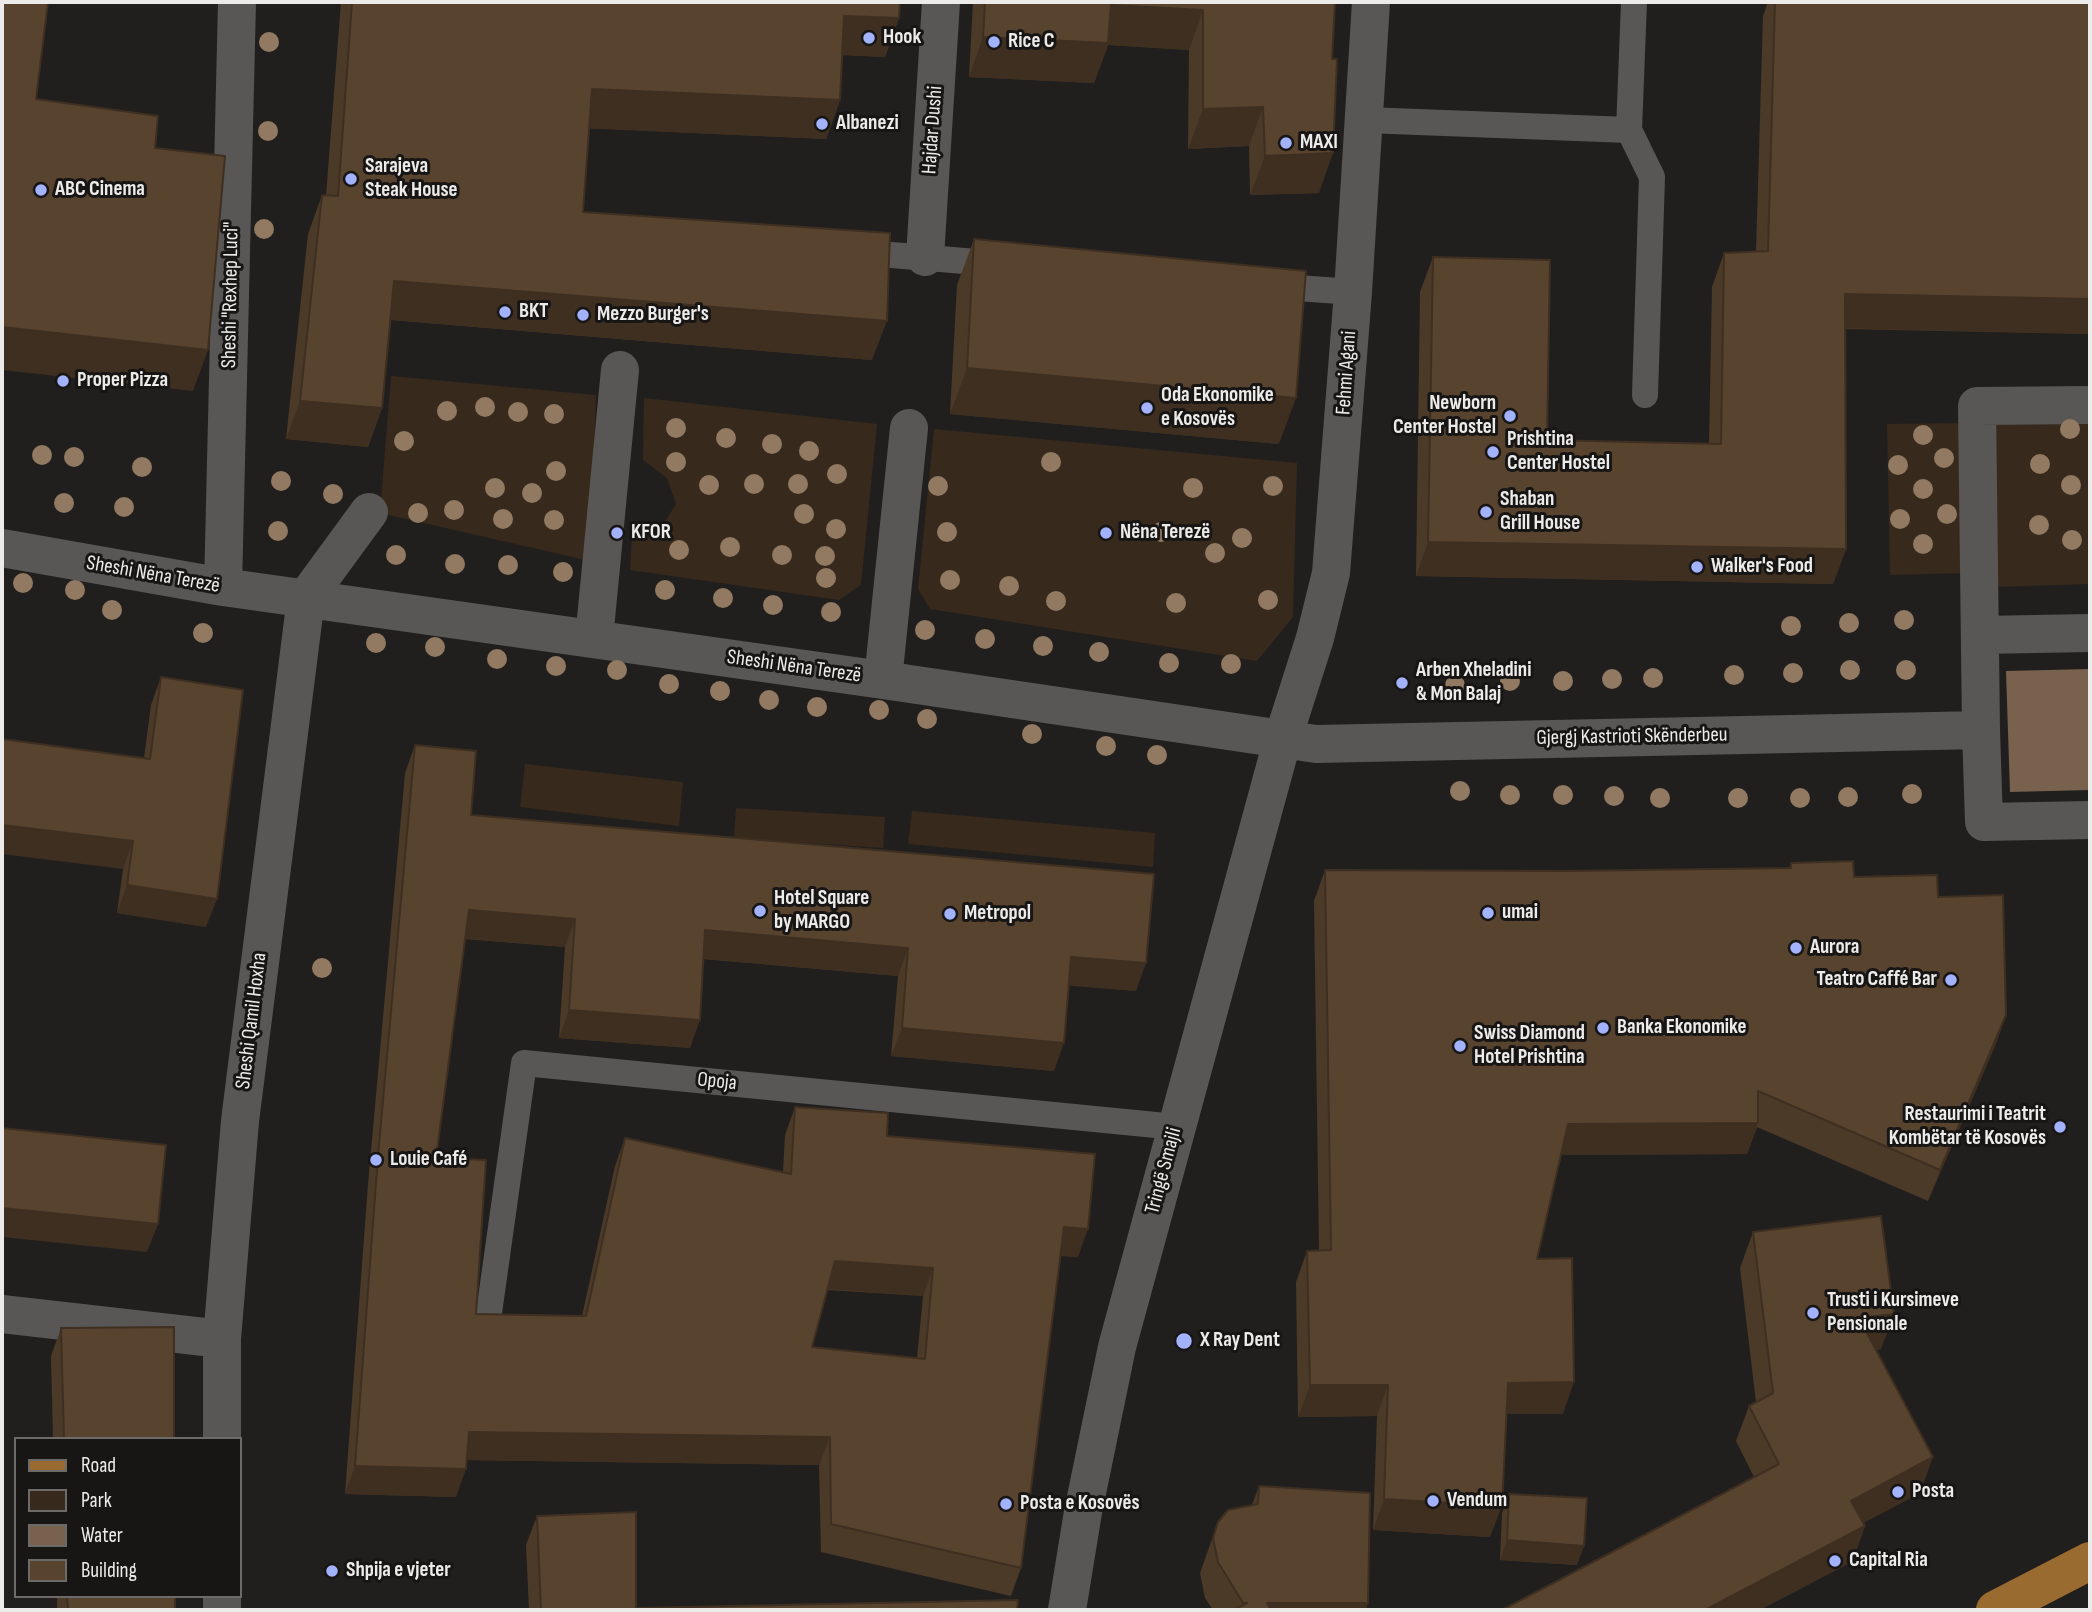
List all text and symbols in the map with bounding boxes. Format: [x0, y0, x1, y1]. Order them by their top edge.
place label: Hook [883, 25, 921, 51]
place label: Rice C [1008, 29, 1054, 55]
marker: Hook [861, 30, 877, 46]
marker: Rice C [986, 34, 1002, 50]
street label: Hajdar Dushi [917, 85, 949, 175]
place label: Albanezi [836, 111, 899, 137]
marker: Albanezi [814, 116, 830, 132]
place label: MAXI [1300, 130, 1338, 156]
marker: MAXI [1278, 135, 1294, 151]
place label: Sarajeva Steak House [365, 154, 458, 204]
marker: Sarajeva Steak House [343, 171, 359, 187]
place label: ABC Cinema [55, 177, 145, 203]
marker: ABC Cinema [33, 182, 49, 198]
street label: Sheshi "Rexhep Luci" [217, 222, 245, 368]
place label: BKT [519, 299, 548, 325]
place label: Mezzo Burger's [597, 302, 709, 328]
marker: BKT [497, 304, 513, 320]
marker: Mezzo Burger's [575, 307, 591, 323]
street label: Fehmi Agani [1331, 330, 1363, 416]
place label: Proper Pizza [77, 368, 168, 394]
marker: Proper Pizza [55, 373, 71, 389]
place label: Oda Ekonomike e Kosovës [1161, 383, 1274, 433]
place label: Newborn Center Hostel [1393, 391, 1496, 441]
marker: Oda Ekonomike e Kosovës [1139, 400, 1155, 416]
marker: Newborn Center Hostel [1502, 408, 1518, 424]
place label: Prishtina Center Hostel [1507, 427, 1610, 477]
marker: Prishtina Center Hostel [1485, 444, 1501, 460]
place label: Shaban Grill House [1500, 487, 1580, 537]
marker: Shaban Grill House [1478, 504, 1494, 520]
place label: KFOR [631, 520, 671, 546]
place label: Nëna Terezë [1120, 520, 1210, 546]
marker: KFOR [609, 525, 625, 541]
marker: Nëna Terezë [1098, 525, 1114, 541]
street label: Sheshi Nëna Terezë [84, 551, 222, 599]
place label: Walker's Food [1711, 554, 1813, 580]
marker: Walker's Food [1689, 559, 1705, 575]
street label: Sheshi Nëna Terezë [725, 645, 863, 689]
place label: Arben Xheladini & Mon Balaj [1416, 658, 1531, 708]
marker: Arben Xheladini & Mon Balaj [1394, 675, 1410, 691]
street label: Gjergj Kastrioti Skënderbeu [1536, 723, 1728, 751]
place label: Hotel Square by MARGO [774, 886, 869, 936]
place label: umai [1502, 900, 1538, 926]
place label: Metropol [964, 901, 1031, 927]
marker: Hotel Square by MARGO [752, 903, 768, 919]
marker: umai [1480, 905, 1496, 921]
marker: Metropol [942, 906, 958, 922]
place label: Aurora [1810, 935, 1859, 961]
marker: Aurora [1788, 940, 1804, 956]
street label: Sheshi Qamil Hoxha [231, 951, 273, 1091]
place label: Teatro Caffé Bar [1817, 967, 1937, 993]
marker: Teatro Caffé Bar [1943, 972, 1959, 988]
place label: Banka Ekonomike [1617, 1015, 1747, 1041]
marker: Banka Ekonomike [1595, 1020, 1611, 1036]
place label: Swiss Diamond Hotel Prishtina [1474, 1021, 1585, 1071]
marker: Swiss Diamond Hotel Prishtina [1452, 1038, 1468, 1054]
street label: Opoja [696, 1067, 738, 1097]
place label: Restaurimi i Teatrit Kombëtar të Kosovës [1889, 1102, 2046, 1152]
marker: Restaurimi i Teatrit Kombëtar të Kosovës [2052, 1119, 2068, 1135]
street label: Tringë Smajli [1140, 1125, 1188, 1217]
place label: Louie Café [390, 1147, 467, 1173]
marker: Louie Café [368, 1152, 384, 1168]
place label: Trusti i Kursimeve Pensionale [1827, 1288, 1959, 1338]
marker: Trusti i Kursimeve Pensionale [1805, 1305, 1821, 1321]
place label: X Ray Dent [1200, 1328, 1280, 1354]
marker: X Ray Dent [1174, 1331, 1194, 1351]
legend [14, 1437, 242, 1598]
text: Road [81, 1453, 116, 1478]
place label: Posta [1912, 1479, 1954, 1505]
marker: Posta [1890, 1484, 1906, 1500]
text: Park [81, 1488, 112, 1513]
place label: Vendum [1447, 1488, 1507, 1514]
place label: Posta e Kosovës [1020, 1491, 1140, 1517]
marker: Vendum [1425, 1493, 1441, 1509]
marker: Posta e Kosovës [998, 1496, 1014, 1512]
text: Water [81, 1523, 123, 1548]
place label: Capital Ria [1849, 1548, 1928, 1574]
marker: Capital Ria [1827, 1553, 1843, 1569]
text: Building [81, 1558, 137, 1583]
place label: Shpija e vjeter [346, 1558, 451, 1584]
marker: Shpija e vjeter [324, 1563, 340, 1579]

